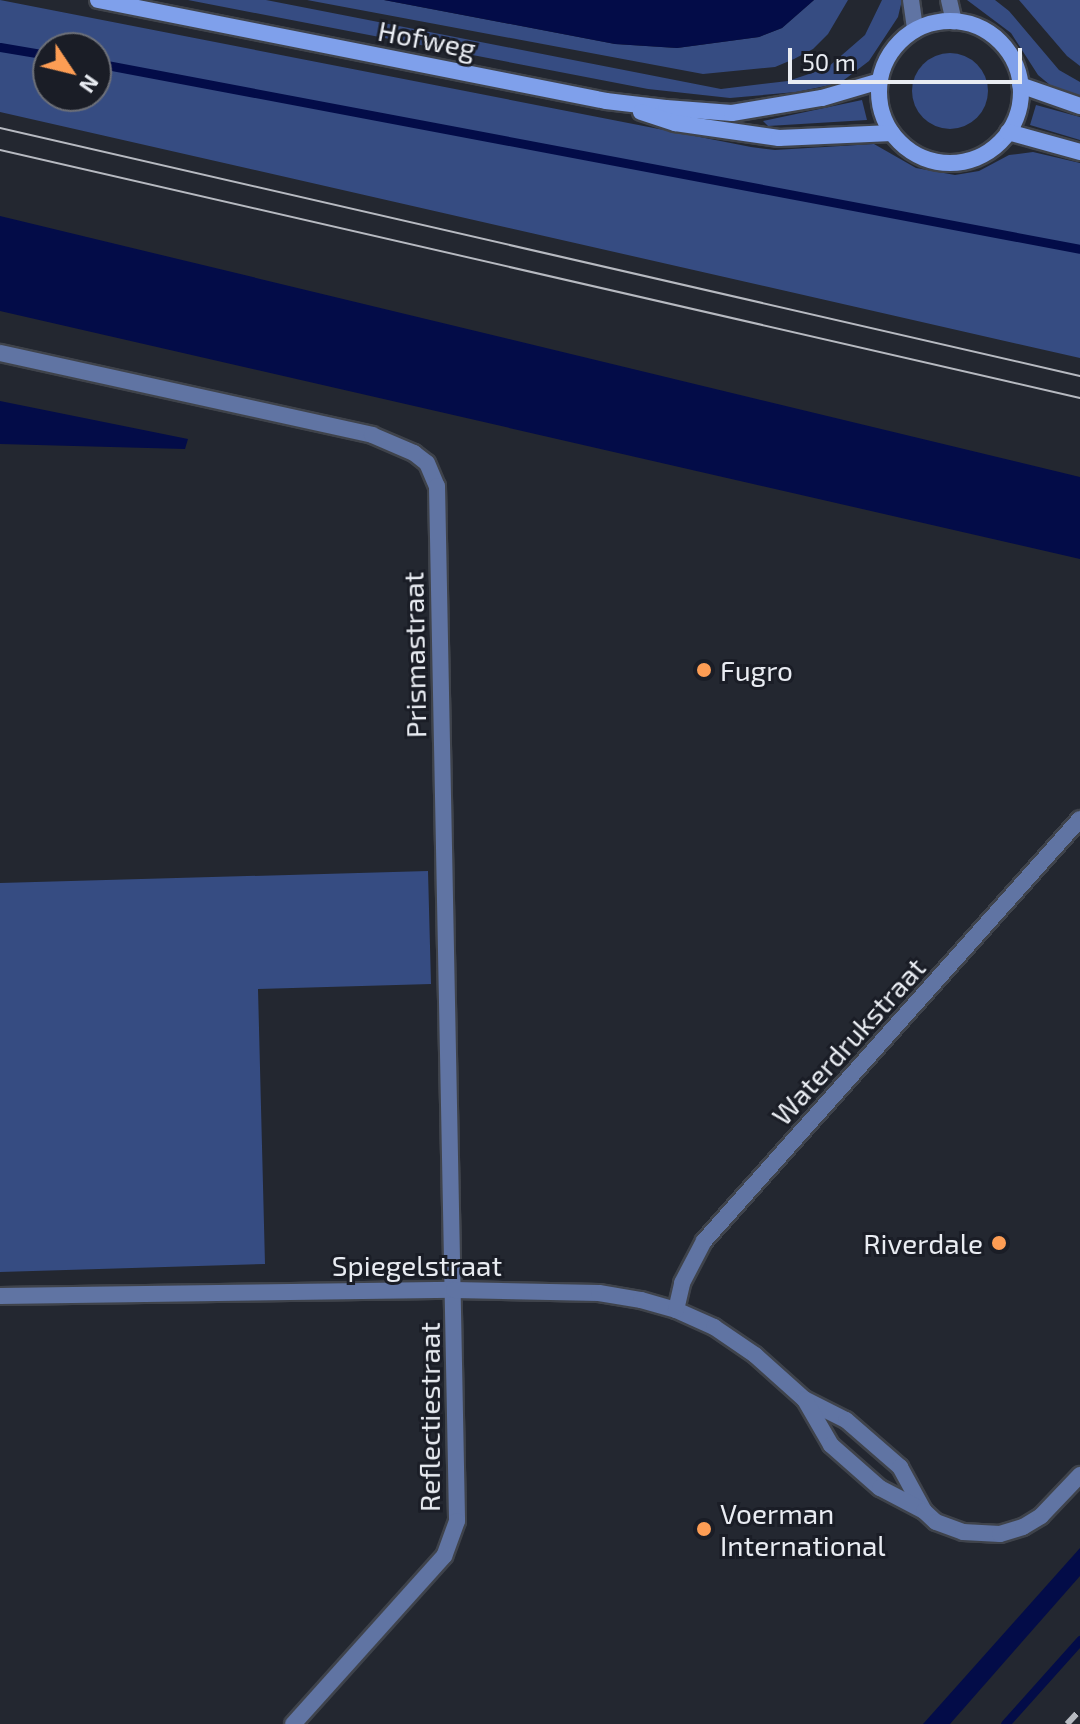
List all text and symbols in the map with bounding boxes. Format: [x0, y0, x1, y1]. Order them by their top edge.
street label: Hofweg [375, 13, 479, 65]
north arrow [32, 32, 112, 112]
scale bar [792, 32, 1026, 82]
text: 50 m [802, 47, 856, 76]
text: N [75, 71, 105, 99]
street label: Prismastraat [396, 572, 432, 738]
place label: Fugro [720, 653, 793, 687]
marker: Fugro [695, 661, 713, 679]
street label: Waterdrukstraat [764, 951, 932, 1131]
place label: Riverdale [863, 1226, 983, 1260]
marker: Riverdale [990, 1234, 1008, 1252]
street label: Spiegelstraat [332, 1248, 502, 1282]
street label: Reflectiestraat [412, 1322, 446, 1512]
place label: Voerman International [720, 1496, 886, 1562]
marker: Voerman International [695, 1520, 713, 1538]

